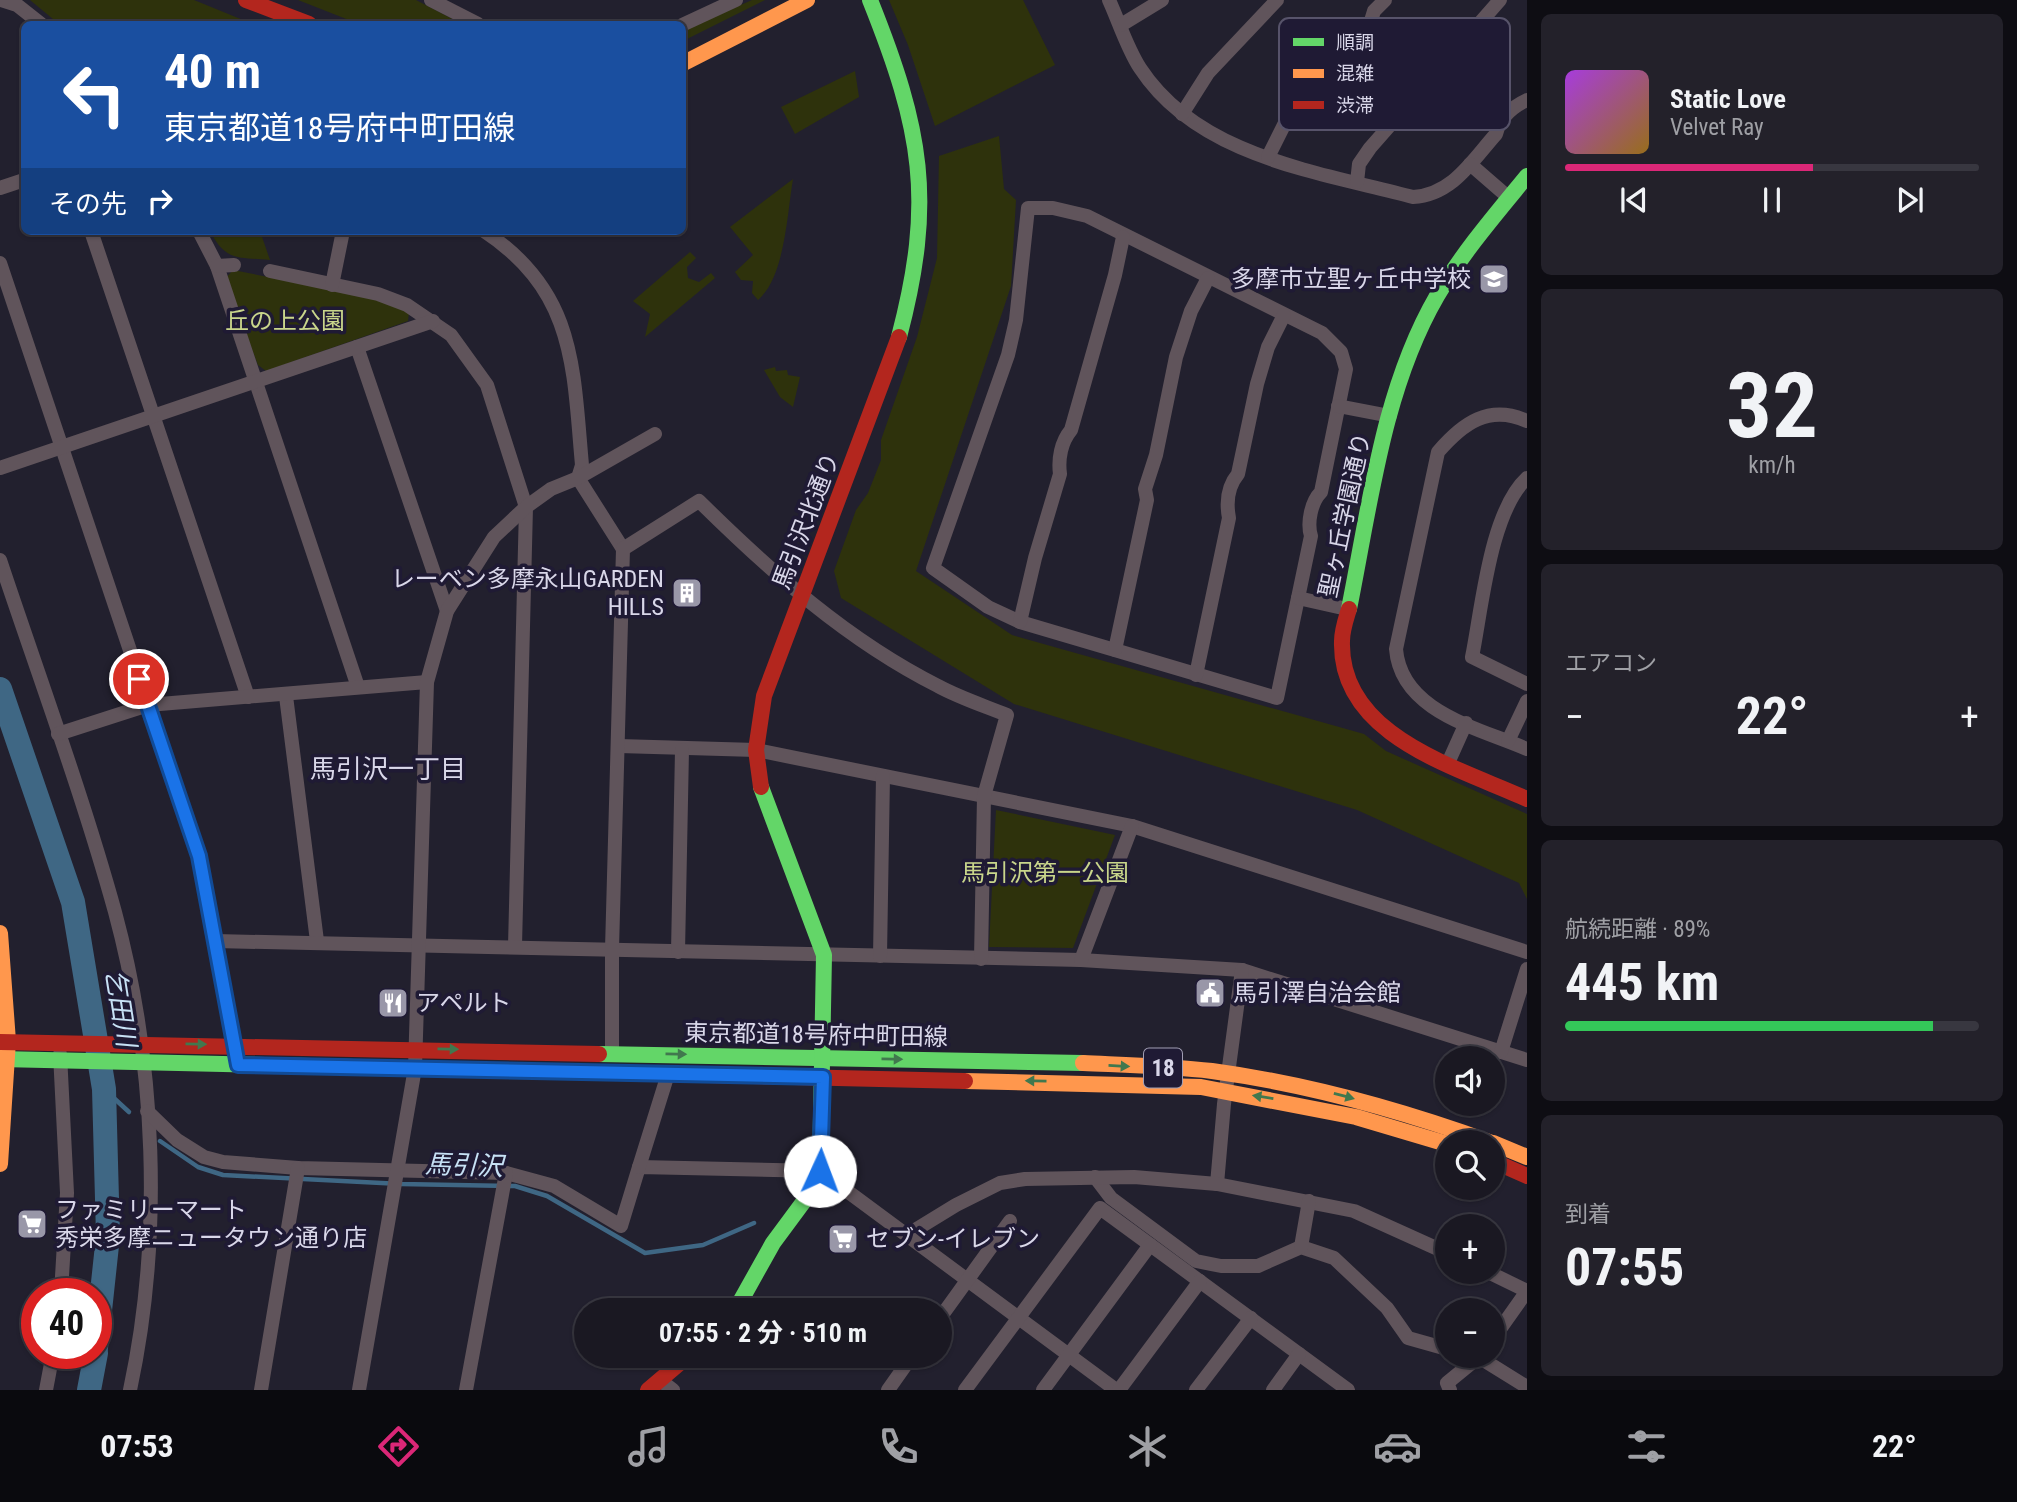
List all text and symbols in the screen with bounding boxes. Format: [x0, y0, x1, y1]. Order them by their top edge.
legend [1279, 18, 1510, 130]
text: 順調 [1336, 31, 1374, 54]
text: 40 m [164, 43, 261, 100]
icon: left [49, 49, 140, 140]
text: 混雑 [1336, 62, 1374, 85]
text: Static Love [1670, 84, 1786, 114]
text: 渋滞 [1336, 94, 1374, 117]
text: 東京都道18号府中町田線 [164, 109, 516, 147]
text: Velvet Ray [1670, 114, 1764, 141]
icon: previous [1615, 181, 1653, 219]
icon: pause [1753, 181, 1791, 219]
icon: next [1891, 181, 1929, 219]
icon: right [141, 182, 179, 220]
text: その先 [49, 189, 127, 219]
school or university icon: 多摩市立聖ヶ丘中学校 [1477, 262, 1511, 296]
place label: 多摩市立聖ヶ丘中学校 [1231, 265, 1471, 293]
park label: 丘の上公園 [225, 307, 345, 335]
text: 32 [1726, 353, 1818, 459]
street label: 聖ヶ丘学園通り [1314, 430, 1376, 600]
street label: 馬引沢北通り [767, 449, 845, 593]
text: km/h [1748, 452, 1796, 479]
place label: レーベン多摩永山GARDEN HILLS [391, 565, 664, 621]
building icon: レーベン多摩永山GARDEN HILLS [670, 576, 704, 610]
pin [109, 649, 169, 709]
text: エアコン [1565, 650, 1657, 677]
icon: arrive [120, 660, 158, 698]
text: 22° [1736, 686, 1808, 747]
text: − [1565, 695, 1584, 739]
text: + [1960, 695, 1979, 739]
district label: 馬引沢一丁目 [310, 754, 466, 784]
park label: 馬引沢第一公園 [961, 859, 1129, 887]
text: 航続距離 · 89% [1565, 916, 1710, 943]
text: 445 km [1565, 952, 1719, 1013]
water label: 乞田川 [100, 967, 142, 1052]
public building icon: 馬引澤自治会館 [1193, 976, 1227, 1010]
place label: 馬引澤自治会館 [1233, 979, 1401, 1007]
restaurant icon: アペルト [376, 986, 410, 1020]
place label: アペルト [416, 989, 512, 1017]
street label: 東京都道18号府中町田線 [684, 1019, 948, 1051]
one-way arrow [185, 1039, 207, 1050]
one-way arrow [437, 1044, 459, 1055]
map controls [1435, 1046, 1505, 1368]
button: sound [1435, 1046, 1505, 1116]
one-way arrow [665, 1049, 687, 1060]
road number: 18 [1144, 1049, 1182, 1088]
one-way arrow [881, 1053, 903, 1065]
one-way arrow [1109, 1060, 1131, 1071]
one-way arrow [1025, 1075, 1047, 1087]
one-way arrow [1252, 1091, 1274, 1102]
one-way arrow [1334, 1091, 1355, 1101]
button: search [1435, 1130, 1505, 1200]
position arrow [783, 1134, 857, 1208]
water label: 馬引沢 [424, 1149, 506, 1181]
place label: ファミリーマート 秀栄多摩ニュータウン通り店 [55, 1196, 367, 1252]
text: 到着 [1565, 1201, 1611, 1228]
supermarket icon: ファミリーマート 秀栄多摩ニュータウン通り店 [15, 1207, 49, 1241]
button: + [1435, 1214, 1505, 1284]
supermarket icon: セブン-イレブン [826, 1222, 860, 1256]
place label: セブン-イレブン [866, 1225, 1040, 1253]
text: 07:55 [1565, 1237, 1684, 1298]
speed limit sign: 40 [21, 1278, 112, 1369]
button: − [1435, 1298, 1505, 1368]
text: 07:55 · 2 分 · 510 m [659, 1318, 867, 1348]
icon: directions [374, 1422, 423, 1471]
icon: music [624, 1422, 673, 1471]
icon: phone [874, 1422, 923, 1471]
icon: climate [1123, 1422, 1172, 1471]
icon: car [1373, 1422, 1422, 1471]
icon: filters [1622, 1422, 1671, 1471]
text: 07:53 [100, 1427, 174, 1465]
text: 22° [1872, 1427, 1917, 1465]

